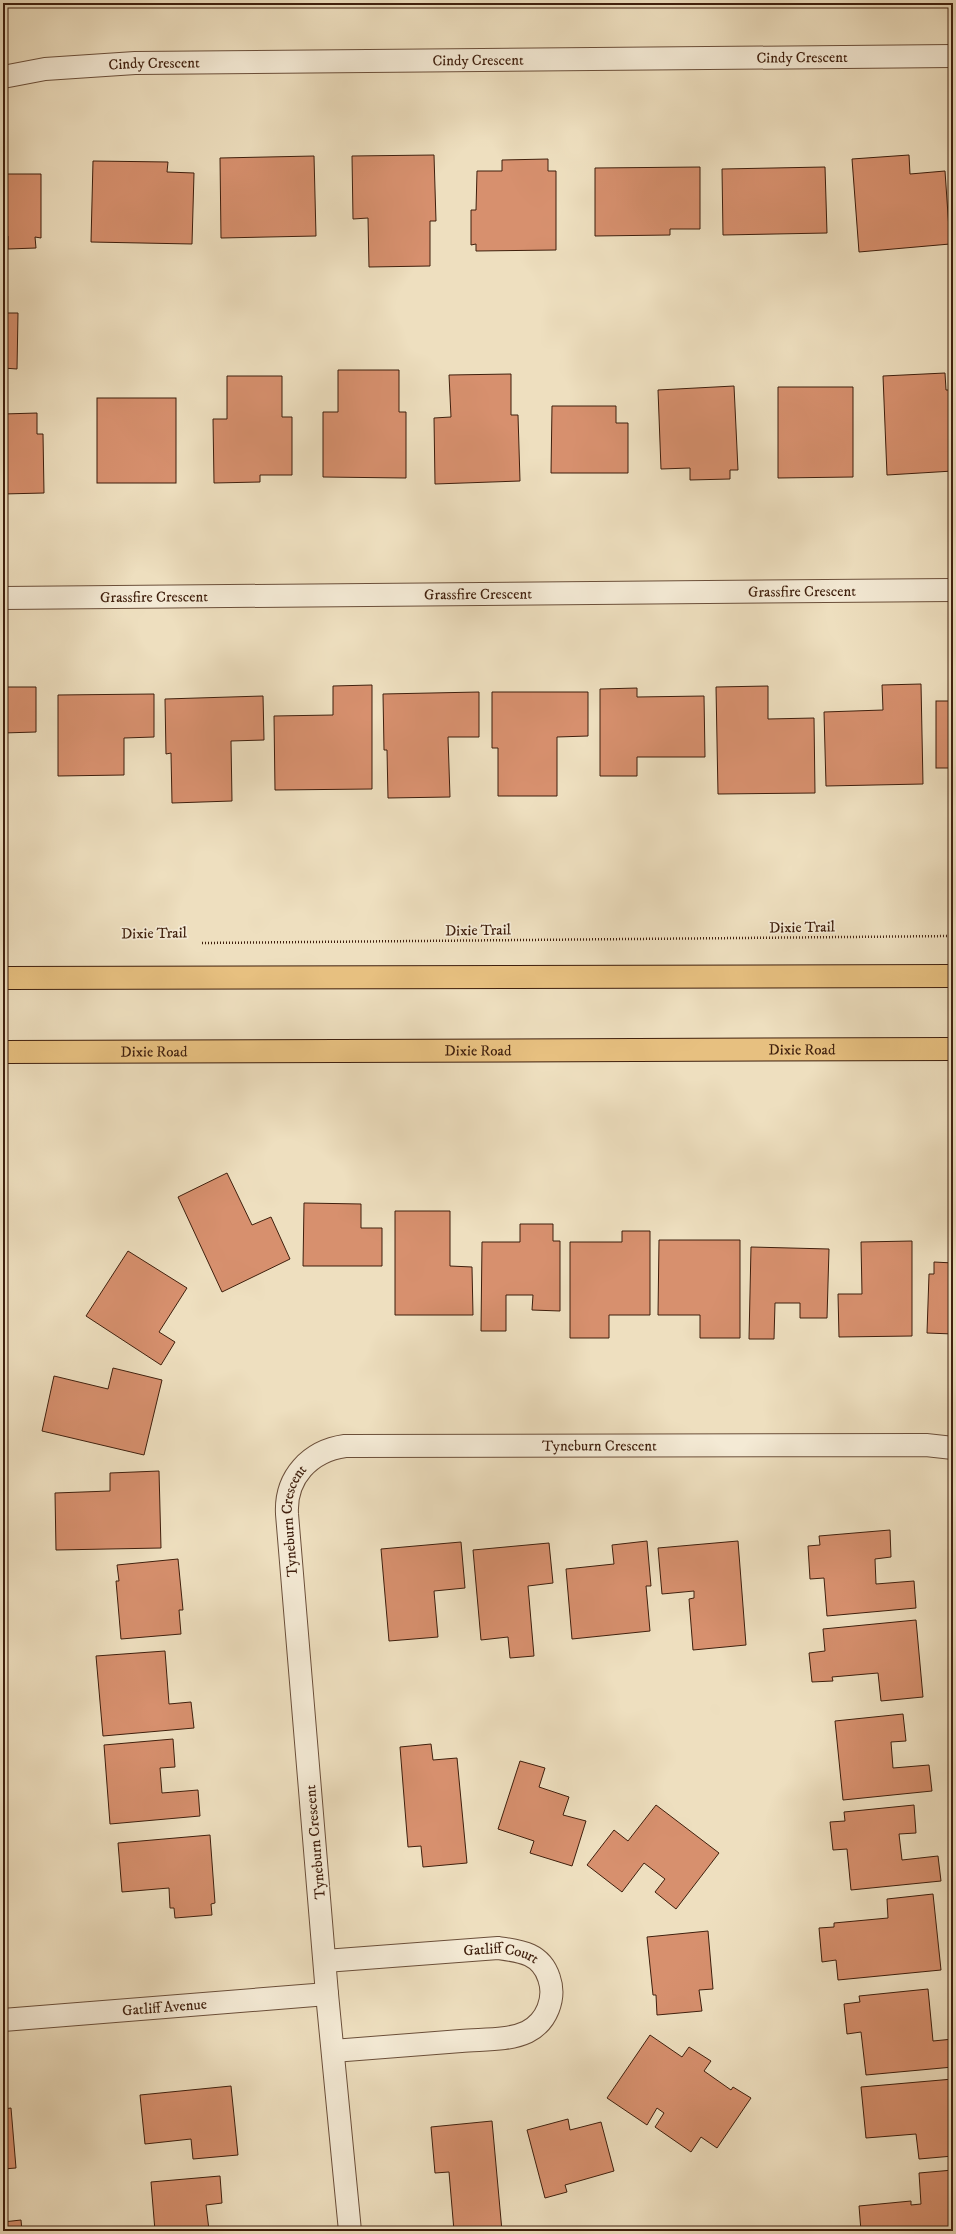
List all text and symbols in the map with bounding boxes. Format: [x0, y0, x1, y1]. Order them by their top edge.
street label: Cindy Crescent [756, 48, 848, 68]
street label: Cindy Crescent [432, 51, 524, 70]
street label: Cindy Crescent [108, 53, 200, 75]
street label: Grassfire Crescent [748, 582, 856, 602]
street label: Grassfire Crescent [424, 585, 532, 604]
street label: Grassfire Crescent [100, 587, 208, 607]
street label: Dixie Trail [769, 917, 836, 938]
street label: Dixie Trail [445, 920, 512, 941]
street label: Dixie Trail [121, 923, 188, 944]
street label: Dixie Road [769, 1040, 836, 1060]
street label: Dixie Road [445, 1041, 512, 1061]
street label: Dixie Road [121, 1042, 188, 1062]
street label: Tyneburn Crescent [542, 1436, 657, 1456]
street label: Tyneburn Crescent [278, 1460, 311, 1578]
street label: Tyneburn Crescent [301, 1784, 330, 1900]
street label: Gatliff Court [463, 1939, 543, 1968]
street label: Gatliff Avenue [121, 1995, 208, 2020]

